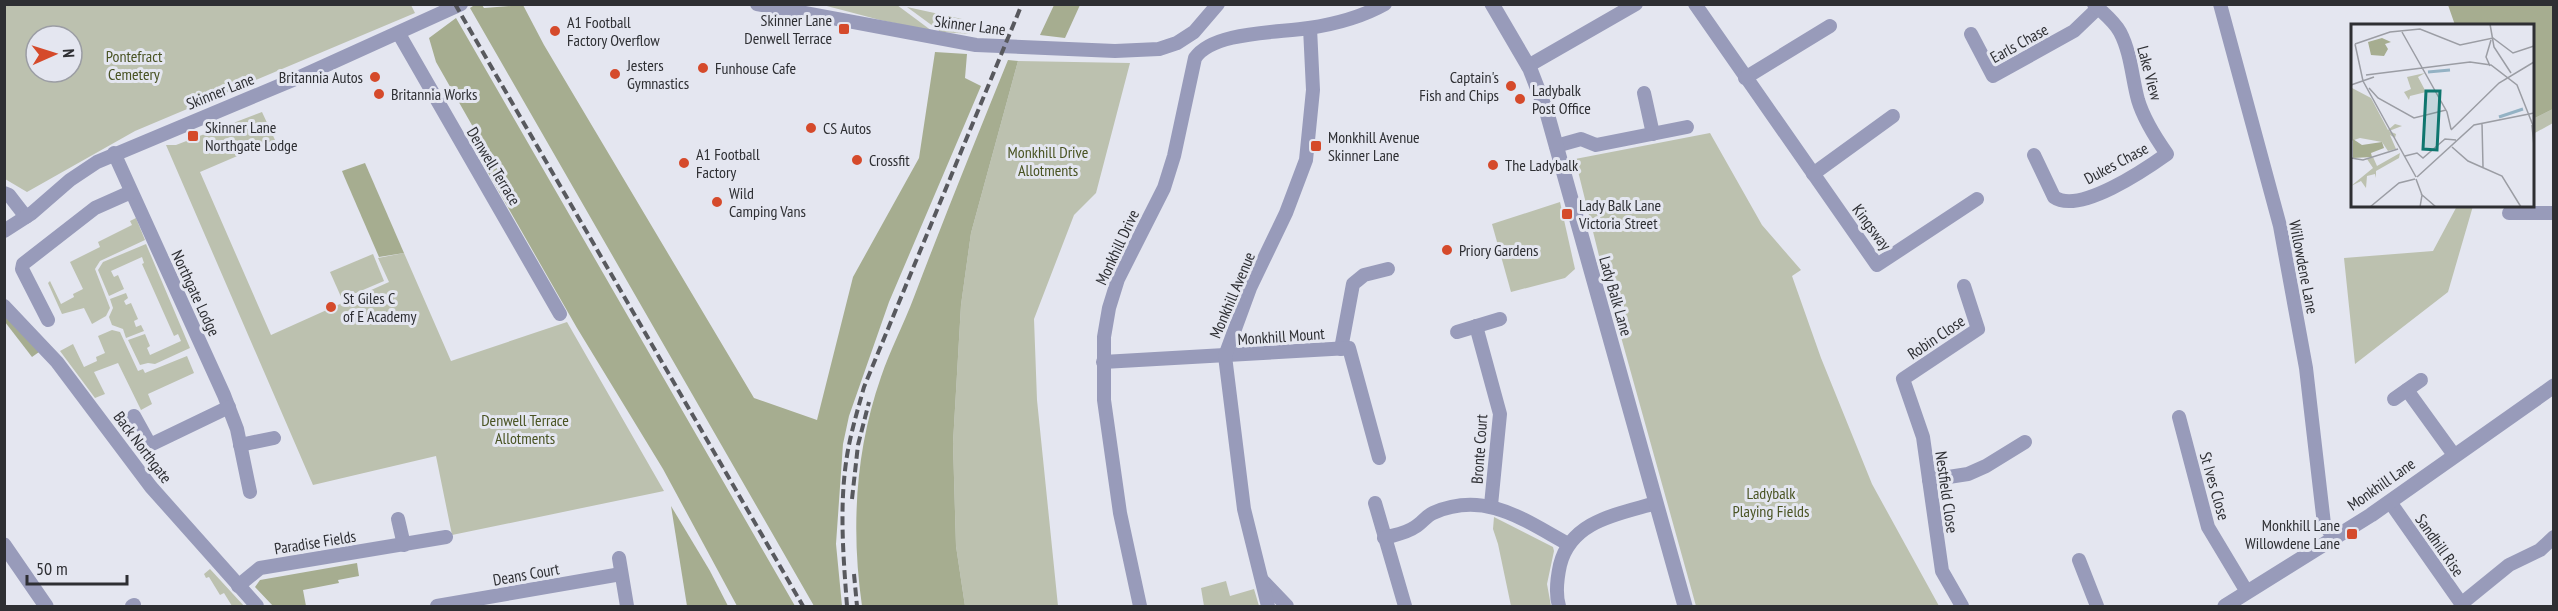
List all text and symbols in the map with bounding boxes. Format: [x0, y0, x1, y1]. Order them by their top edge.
place label: Skinner Lane Denwell Terrace [744, 10, 832, 48]
street label: Skinner Lane [933, 11, 1007, 39]
place label: A1 Football Factory Overflow [567, 12, 660, 50]
street label: Earls Chase [1987, 19, 2051, 67]
marker: Skinner Lane Denwell Terrace [837, 22, 851, 36]
north arrow [24, 24, 84, 84]
marker: A1 Football Factory Overflow [548, 24, 562, 38]
inset map [2351, 24, 2534, 207]
street label: Lake View [2133, 44, 2167, 103]
park label: Pontefract Cemetery [106, 46, 163, 84]
text: N [59, 48, 79, 58]
place label: Jesters Gymnastics [626, 55, 689, 93]
place label: Funhouse Cafe [715, 58, 796, 78]
marker: Funhouse Cafe [696, 61, 710, 75]
place label: Britannia Autos [279, 67, 363, 87]
marker: Jesters Gymnastics [608, 67, 622, 81]
place label: Captain's Fish and Chips [1419, 67, 1499, 105]
street label: Skinner Lane [183, 68, 257, 114]
marker: Britannia Autos [368, 70, 382, 84]
marker: Captain's Fish and Chips [1504, 79, 1518, 93]
place label: Ladybalk Post Office [1532, 80, 1591, 118]
place label: Britannia Works [391, 84, 477, 104]
marker: Britannia Works [372, 87, 386, 101]
marker: Ladybalk Post Office [1513, 92, 1527, 106]
place label: Skinner Lane Northgate Lodge [205, 117, 298, 155]
place label: CS Autos [823, 118, 871, 138]
marker: CS Autos [804, 121, 818, 135]
street label: Denwell Terrace [463, 123, 525, 209]
place label: Monkhill Avenue Skinner Lane [1328, 127, 1420, 165]
marker: Skinner Lane Northgate Lodge [186, 129, 200, 143]
street label: Dukes Chase [2081, 138, 2151, 188]
marker: Monkhill Avenue Skinner Lane [1309, 139, 1323, 153]
park label: Monkhill Drive Allotments [1008, 142, 1088, 180]
place label: A1 Football Factory [696, 144, 760, 182]
place label: Crossfit [869, 150, 910, 170]
marker: Crossfit [850, 153, 864, 167]
place label: The Ladybalk [1505, 155, 1579, 175]
marker: A1 Football Factory [677, 156, 691, 170]
marker: The Ladybalk [1486, 158, 1500, 172]
place label: Wild Camping Vans [729, 183, 806, 221]
marker: Wild Camping Vans [710, 195, 724, 209]
place label: Lady Balk Lane Victoria Street [1578, 195, 1661, 233]
street label: Kingsway [1848, 200, 1896, 254]
street label: Monkhill Drive [1091, 206, 1143, 288]
marker: Lady Balk Lane Victoria Street [1560, 207, 1574, 221]
street label: Willowdene Lane [2285, 219, 2323, 315]
place label: Priory Gardens [1459, 240, 1539, 260]
marker: Priory Gardens [1440, 243, 1454, 257]
street label: Northgate Lodge [167, 247, 225, 339]
street label: Monkhill Avenue [1205, 249, 1259, 341]
street label: Lady Balk Lane [1595, 254, 1637, 338]
place label: St Giles C of E Academy [343, 288, 417, 326]
marker: St Giles C of E Academy [324, 300, 338, 314]
street label: Robin Close [1904, 311, 1968, 363]
street label: Monkhill Mount [1237, 323, 1326, 349]
street label: Back Northgate [110, 407, 176, 487]
park label: Denwell Terrace Allotments [481, 410, 569, 448]
street label: Bronte Court [1467, 413, 1491, 485]
street label: Nestfield Close [1931, 450, 1963, 534]
street label: St Ives Close [2196, 450, 2234, 522]
street label: Monkhill Lane [2343, 453, 2419, 515]
park label: Ladybalk Playing Fields [1733, 483, 1809, 521]
street label: Sandhill Rise [2411, 510, 2469, 580]
place label: Monkhill Lane Willowdene Lane [2245, 515, 2340, 553]
street label: Paradise Fields [273, 526, 357, 558]
marker: Monkhill Lane Willowdene Lane [2345, 527, 2359, 541]
scale bar [27, 548, 128, 586]
text: 50 m [36, 557, 68, 580]
street label: Deans Court [491, 558, 561, 590]

